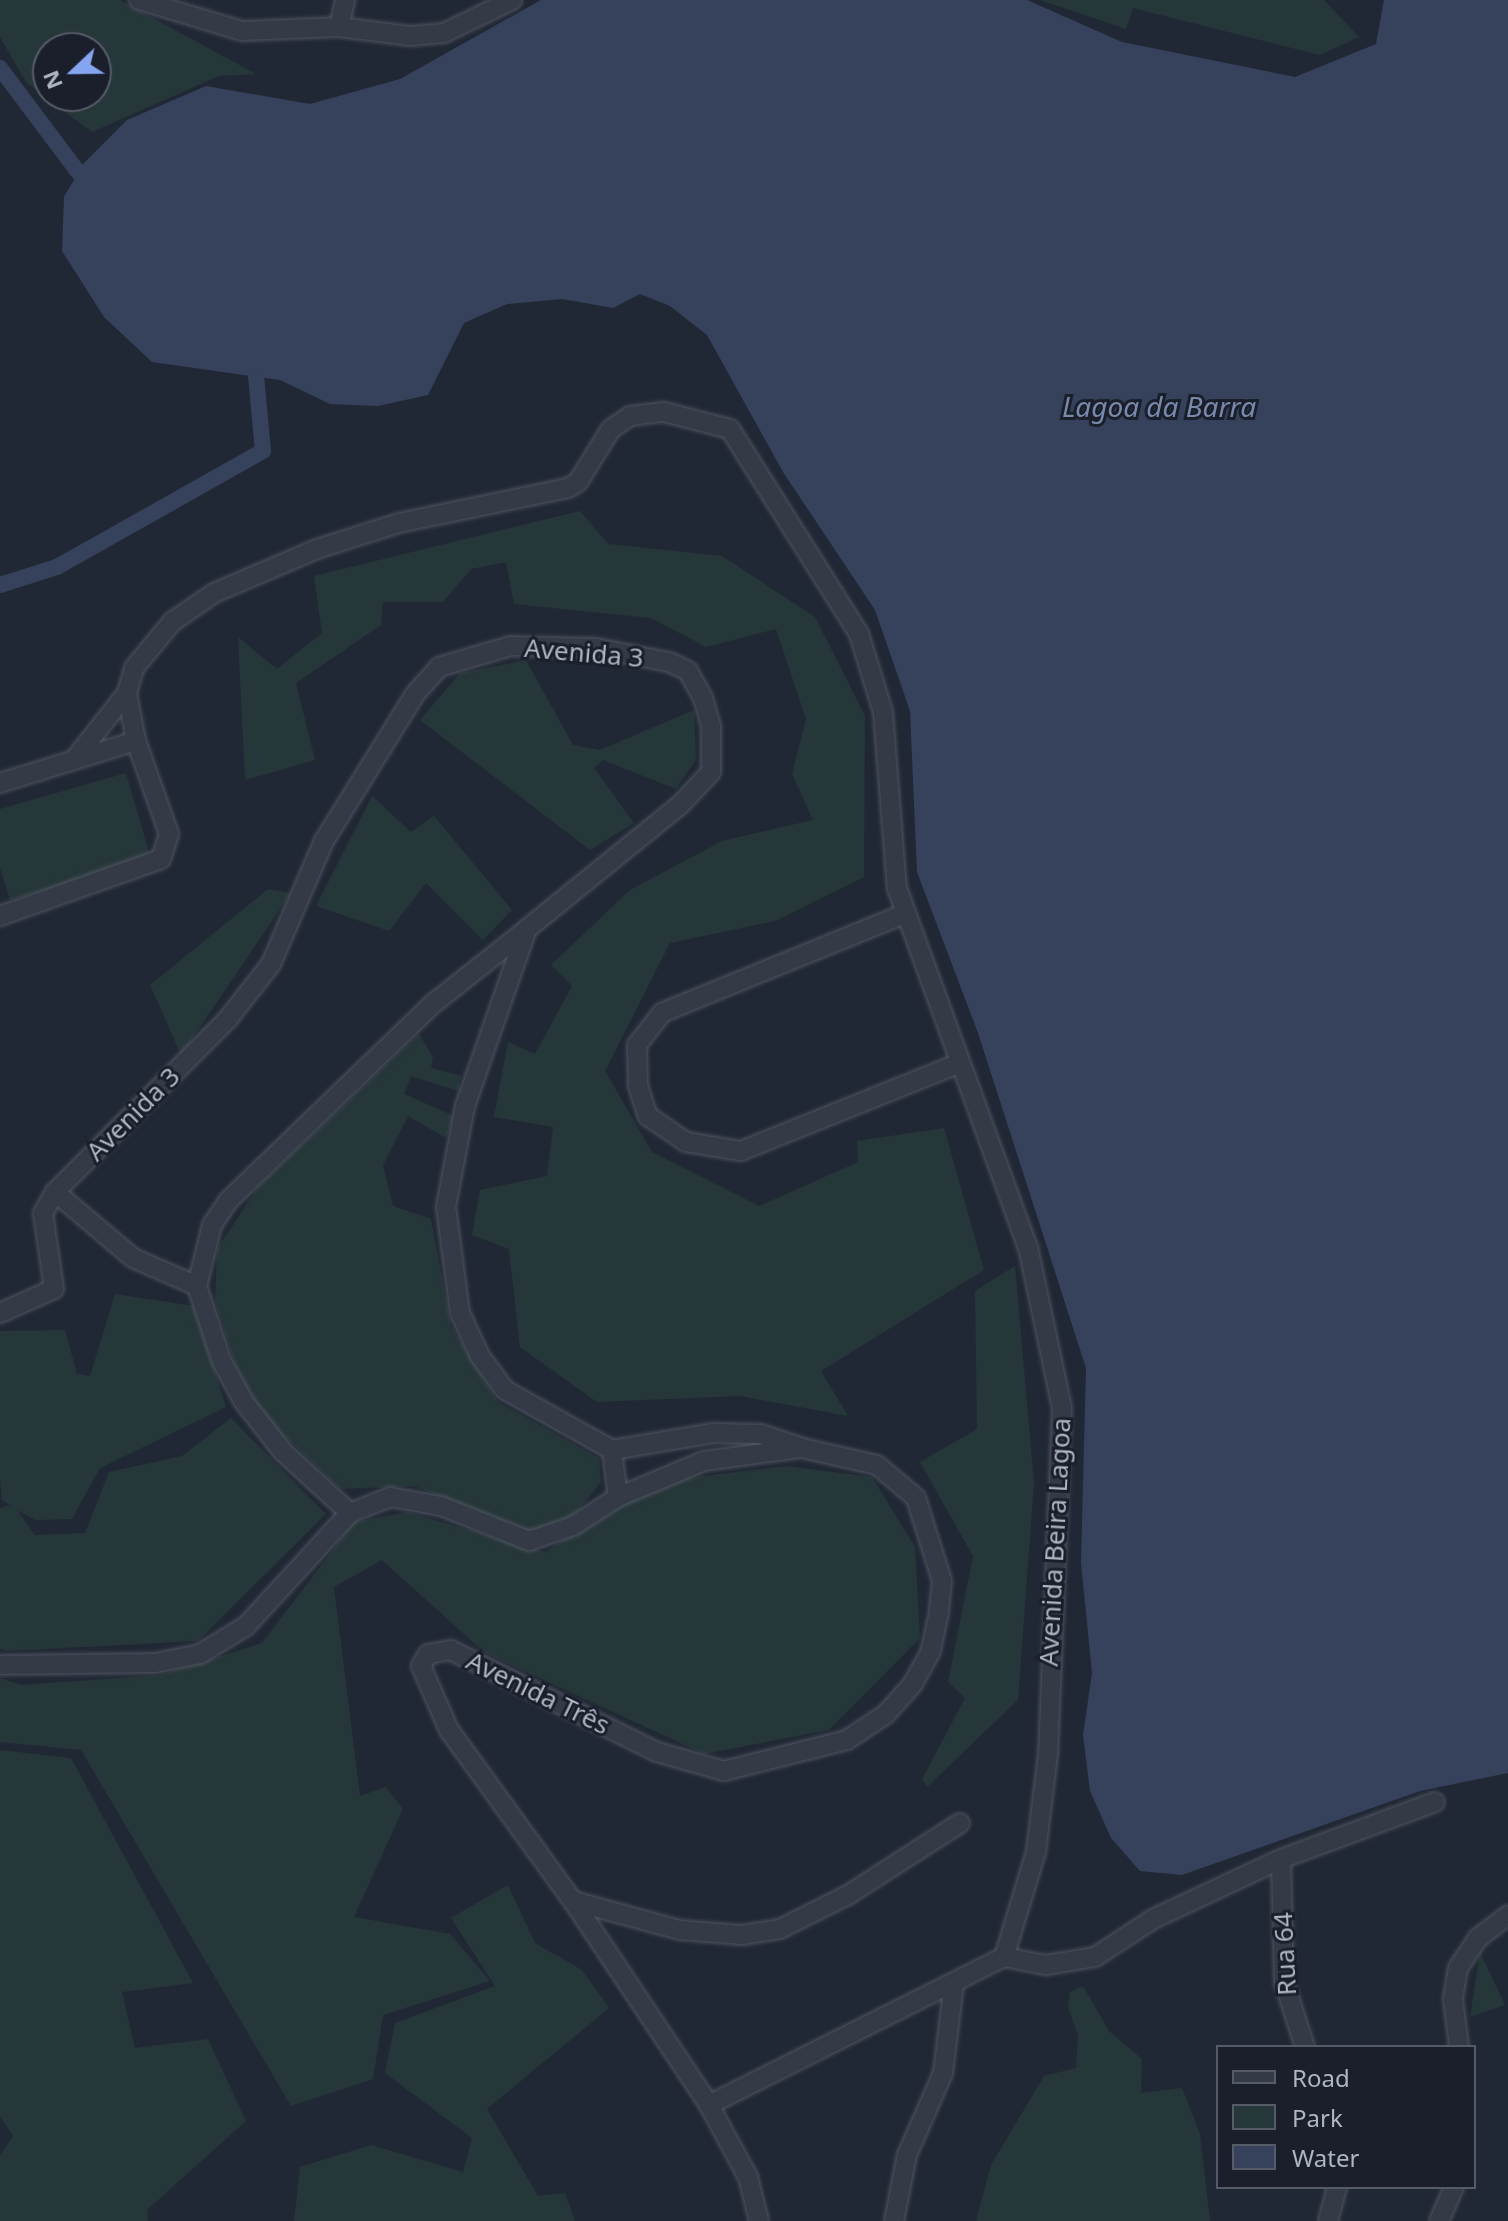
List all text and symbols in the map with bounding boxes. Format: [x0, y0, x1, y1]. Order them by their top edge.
north arrow [32, 32, 112, 112]
text: N [34, 66, 69, 94]
water label: Lagoa da Barra [1062, 389, 1256, 423]
street label: Avenida 3 [523, 632, 645, 674]
street label: Avenida 3 [80, 1061, 186, 1167]
street label: Avenida Beira Lagoa [1033, 1417, 1077, 1667]
street label: Avenida Três [461, 1645, 615, 1741]
street label: Rua 64 [1267, 1912, 1303, 1996]
legend [1216, 2045, 1476, 2189]
text: Road [1292, 2061, 1350, 2094]
text: Park [1292, 2101, 1343, 2134]
text: Water [1292, 2141, 1359, 2174]

